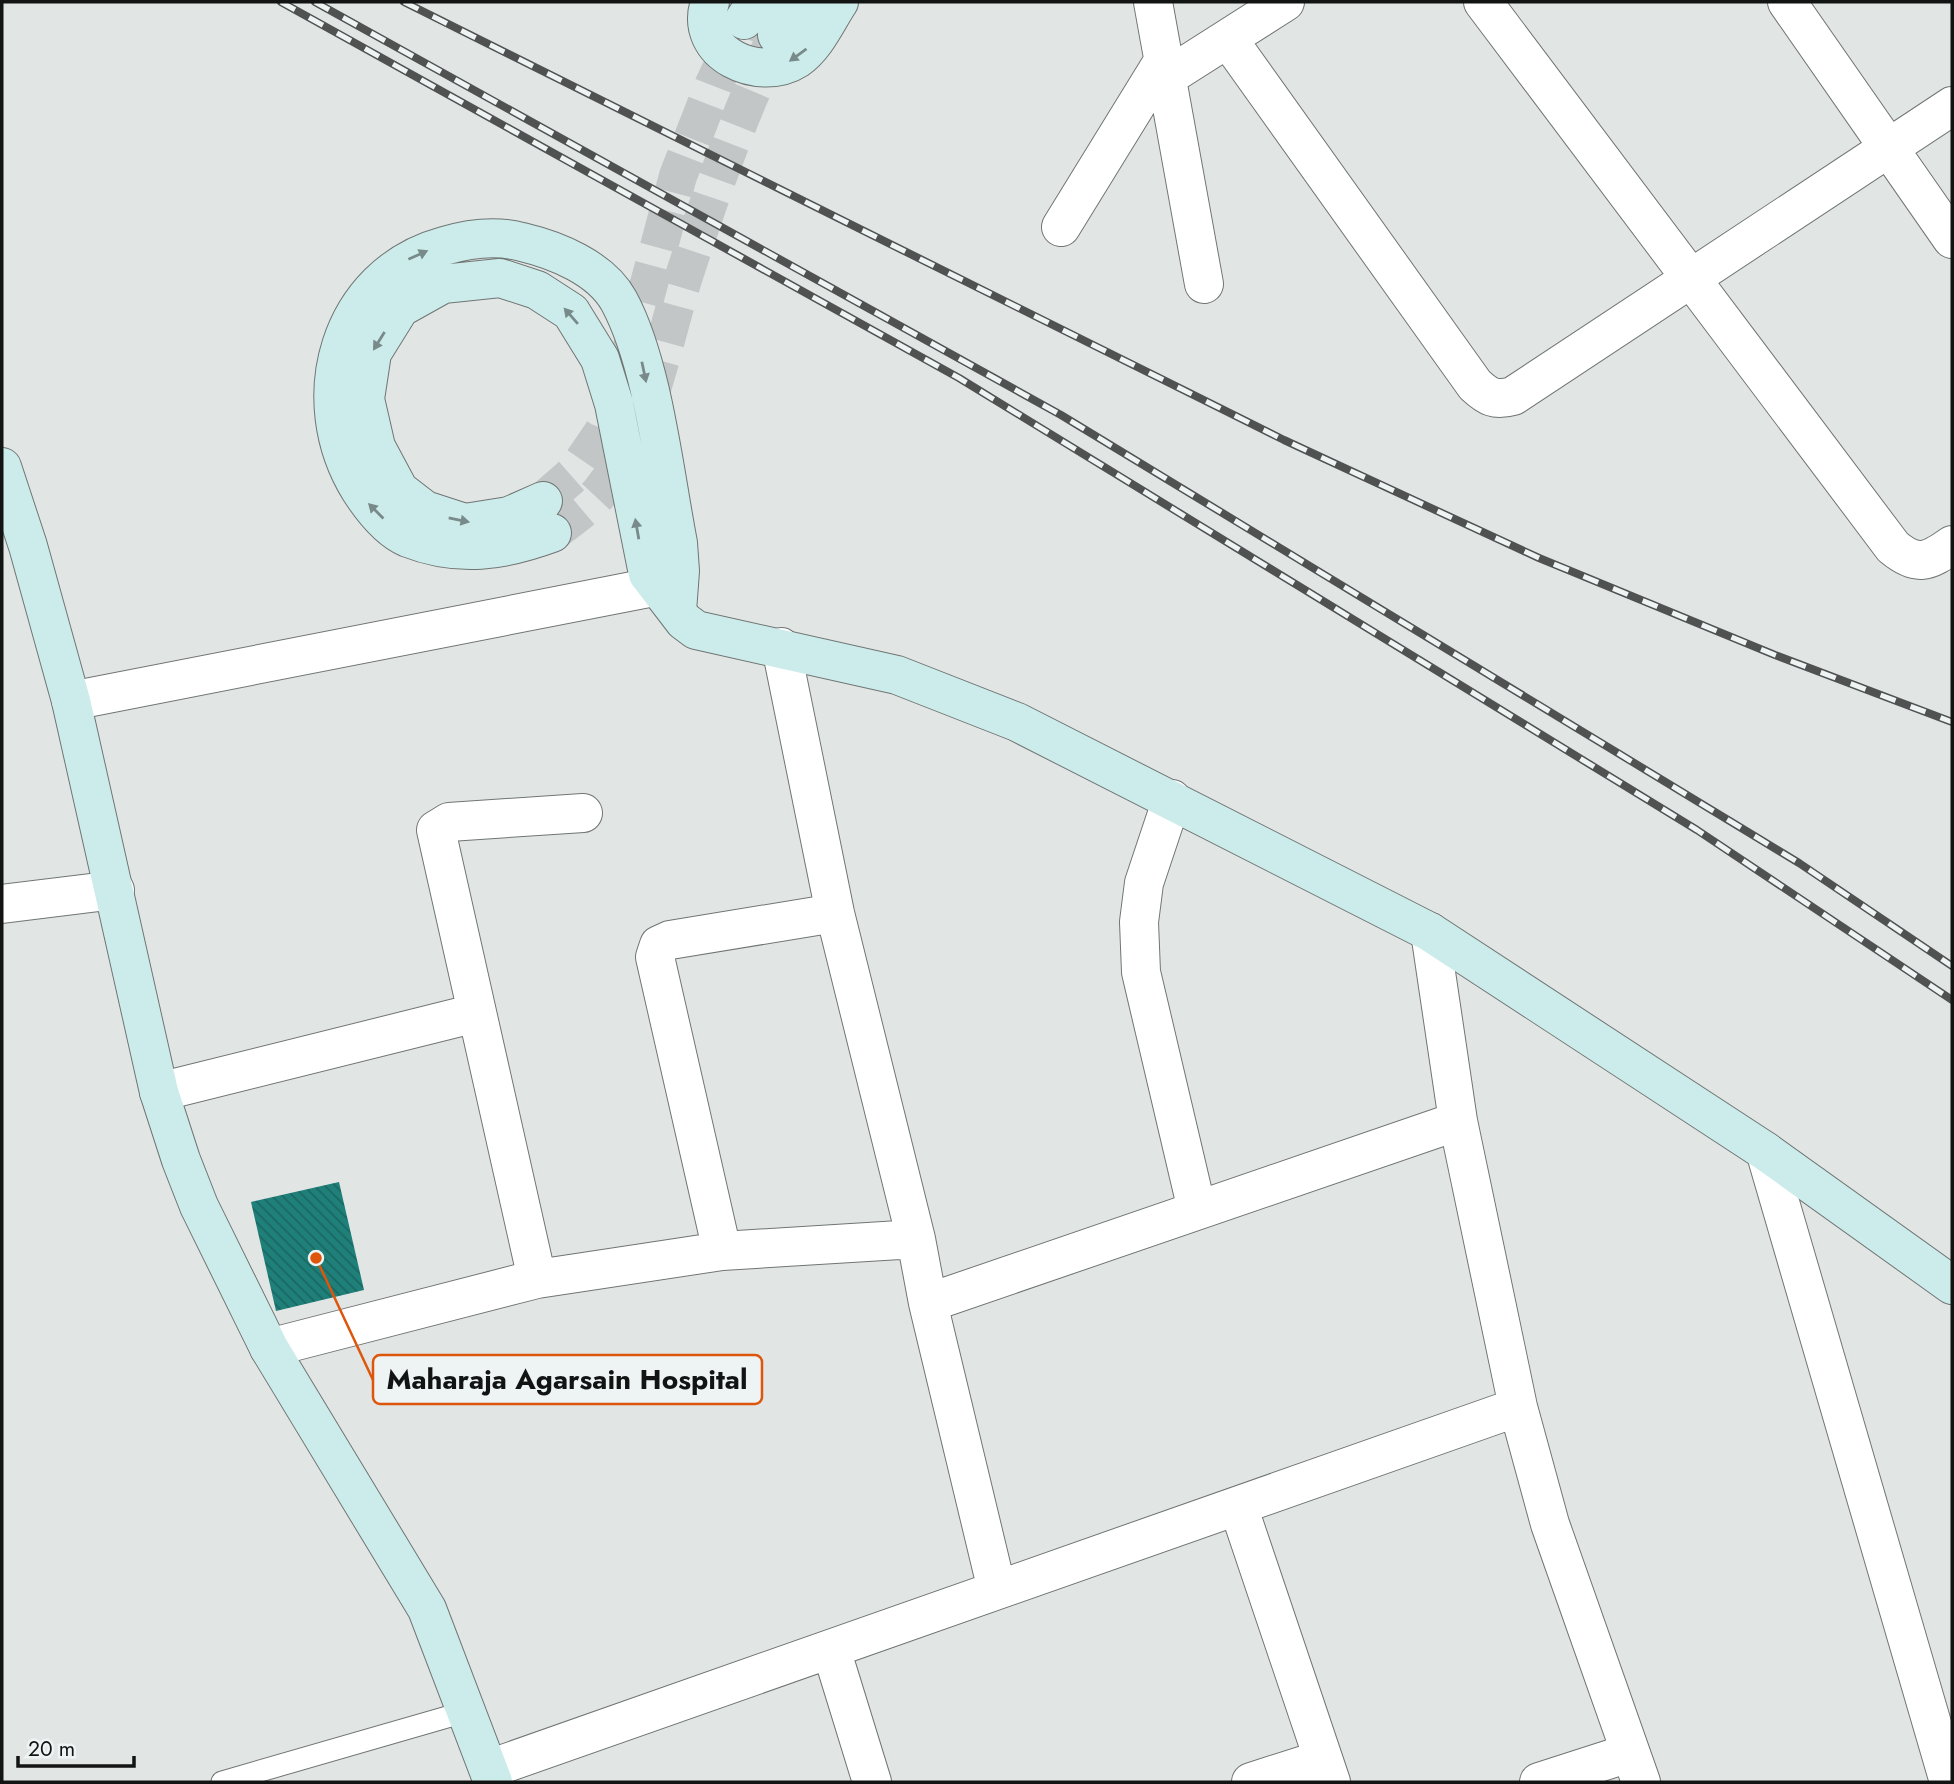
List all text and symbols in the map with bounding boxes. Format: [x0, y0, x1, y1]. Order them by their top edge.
one-way arrow [788, 48, 807, 62]
one-way arrow [408, 249, 428, 261]
one-way arrow [564, 307, 579, 324]
one-way arrow [373, 331, 386, 350]
one-way arrow [638, 361, 649, 383]
one-way arrow [368, 502, 385, 519]
one-way arrow [449, 514, 471, 525]
one-way arrow [632, 518, 643, 540]
callout: Maharaja Agarsain Hospital [373, 1355, 762, 1404]
text: Maharaja Agarsain Hospital [387, 1359, 747, 1400]
scale bar [18, 1724, 133, 1768]
text: 20 m [28, 1734, 75, 1764]

